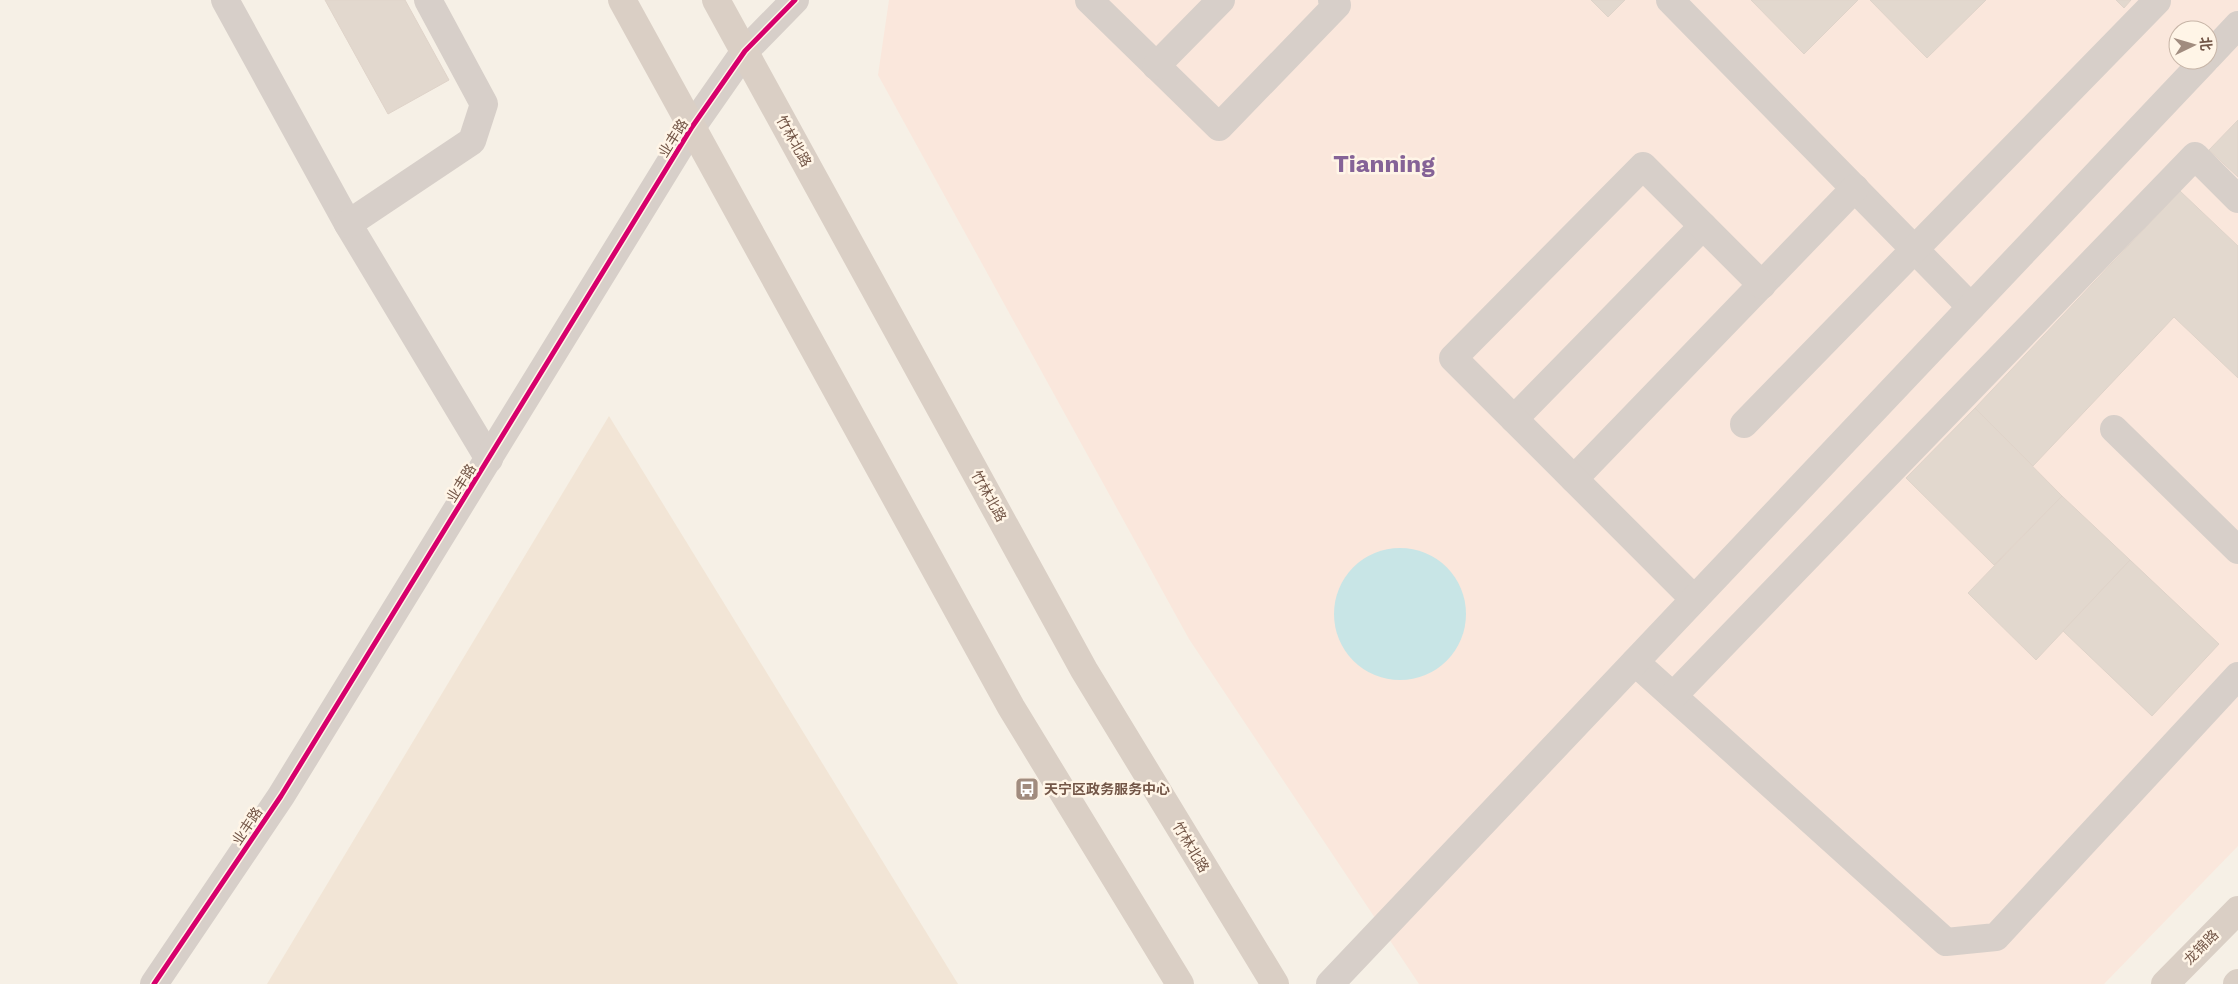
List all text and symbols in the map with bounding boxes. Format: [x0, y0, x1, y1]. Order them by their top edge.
north arrow [2168, 20, 2218, 70]
text: 北 [2197, 36, 2215, 52]
street label: 竹林北路 [773, 113, 815, 169]
street label: 业丰路 [655, 116, 691, 160]
district label: Tianning [1333, 150, 1435, 178]
street label: 业丰路 [443, 461, 479, 505]
street label: 竹林北路 [968, 468, 1010, 524]
bus stop icon: 天宁区政务服务中心 [1014, 776, 1040, 802]
place label: 天宁区政务服务中心 [1044, 781, 1170, 797]
street label: 业丰路 [229, 804, 265, 848]
street label: 竹林北路 [1170, 819, 1212, 875]
street label: 龙锦路 [2180, 926, 2222, 968]

